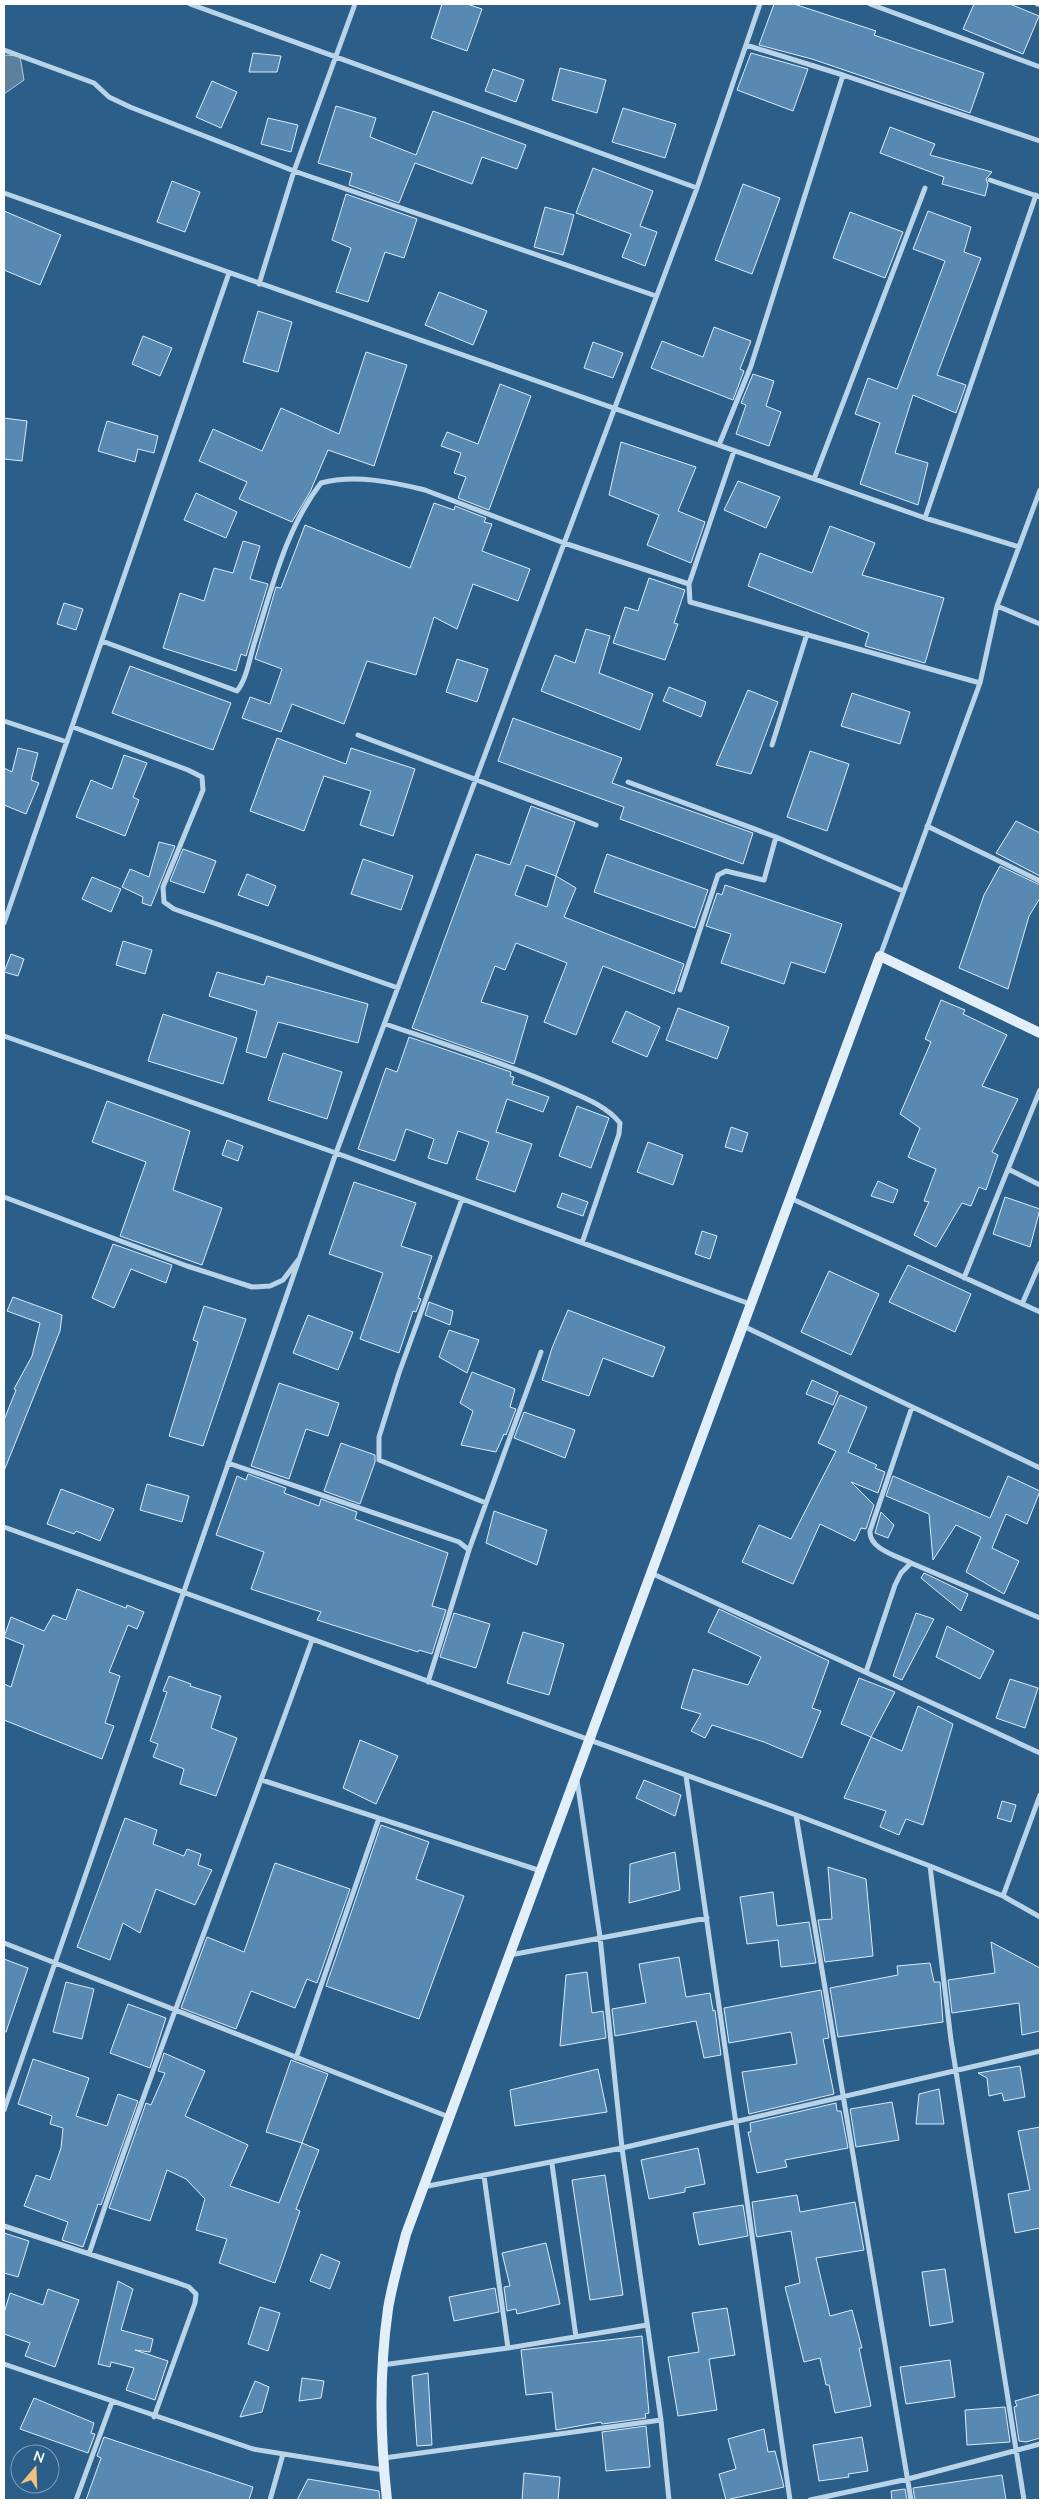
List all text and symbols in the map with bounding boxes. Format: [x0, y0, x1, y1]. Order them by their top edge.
north arrow [10, 2444, 60, 2494]
text: N [31, 2446, 47, 2467]

